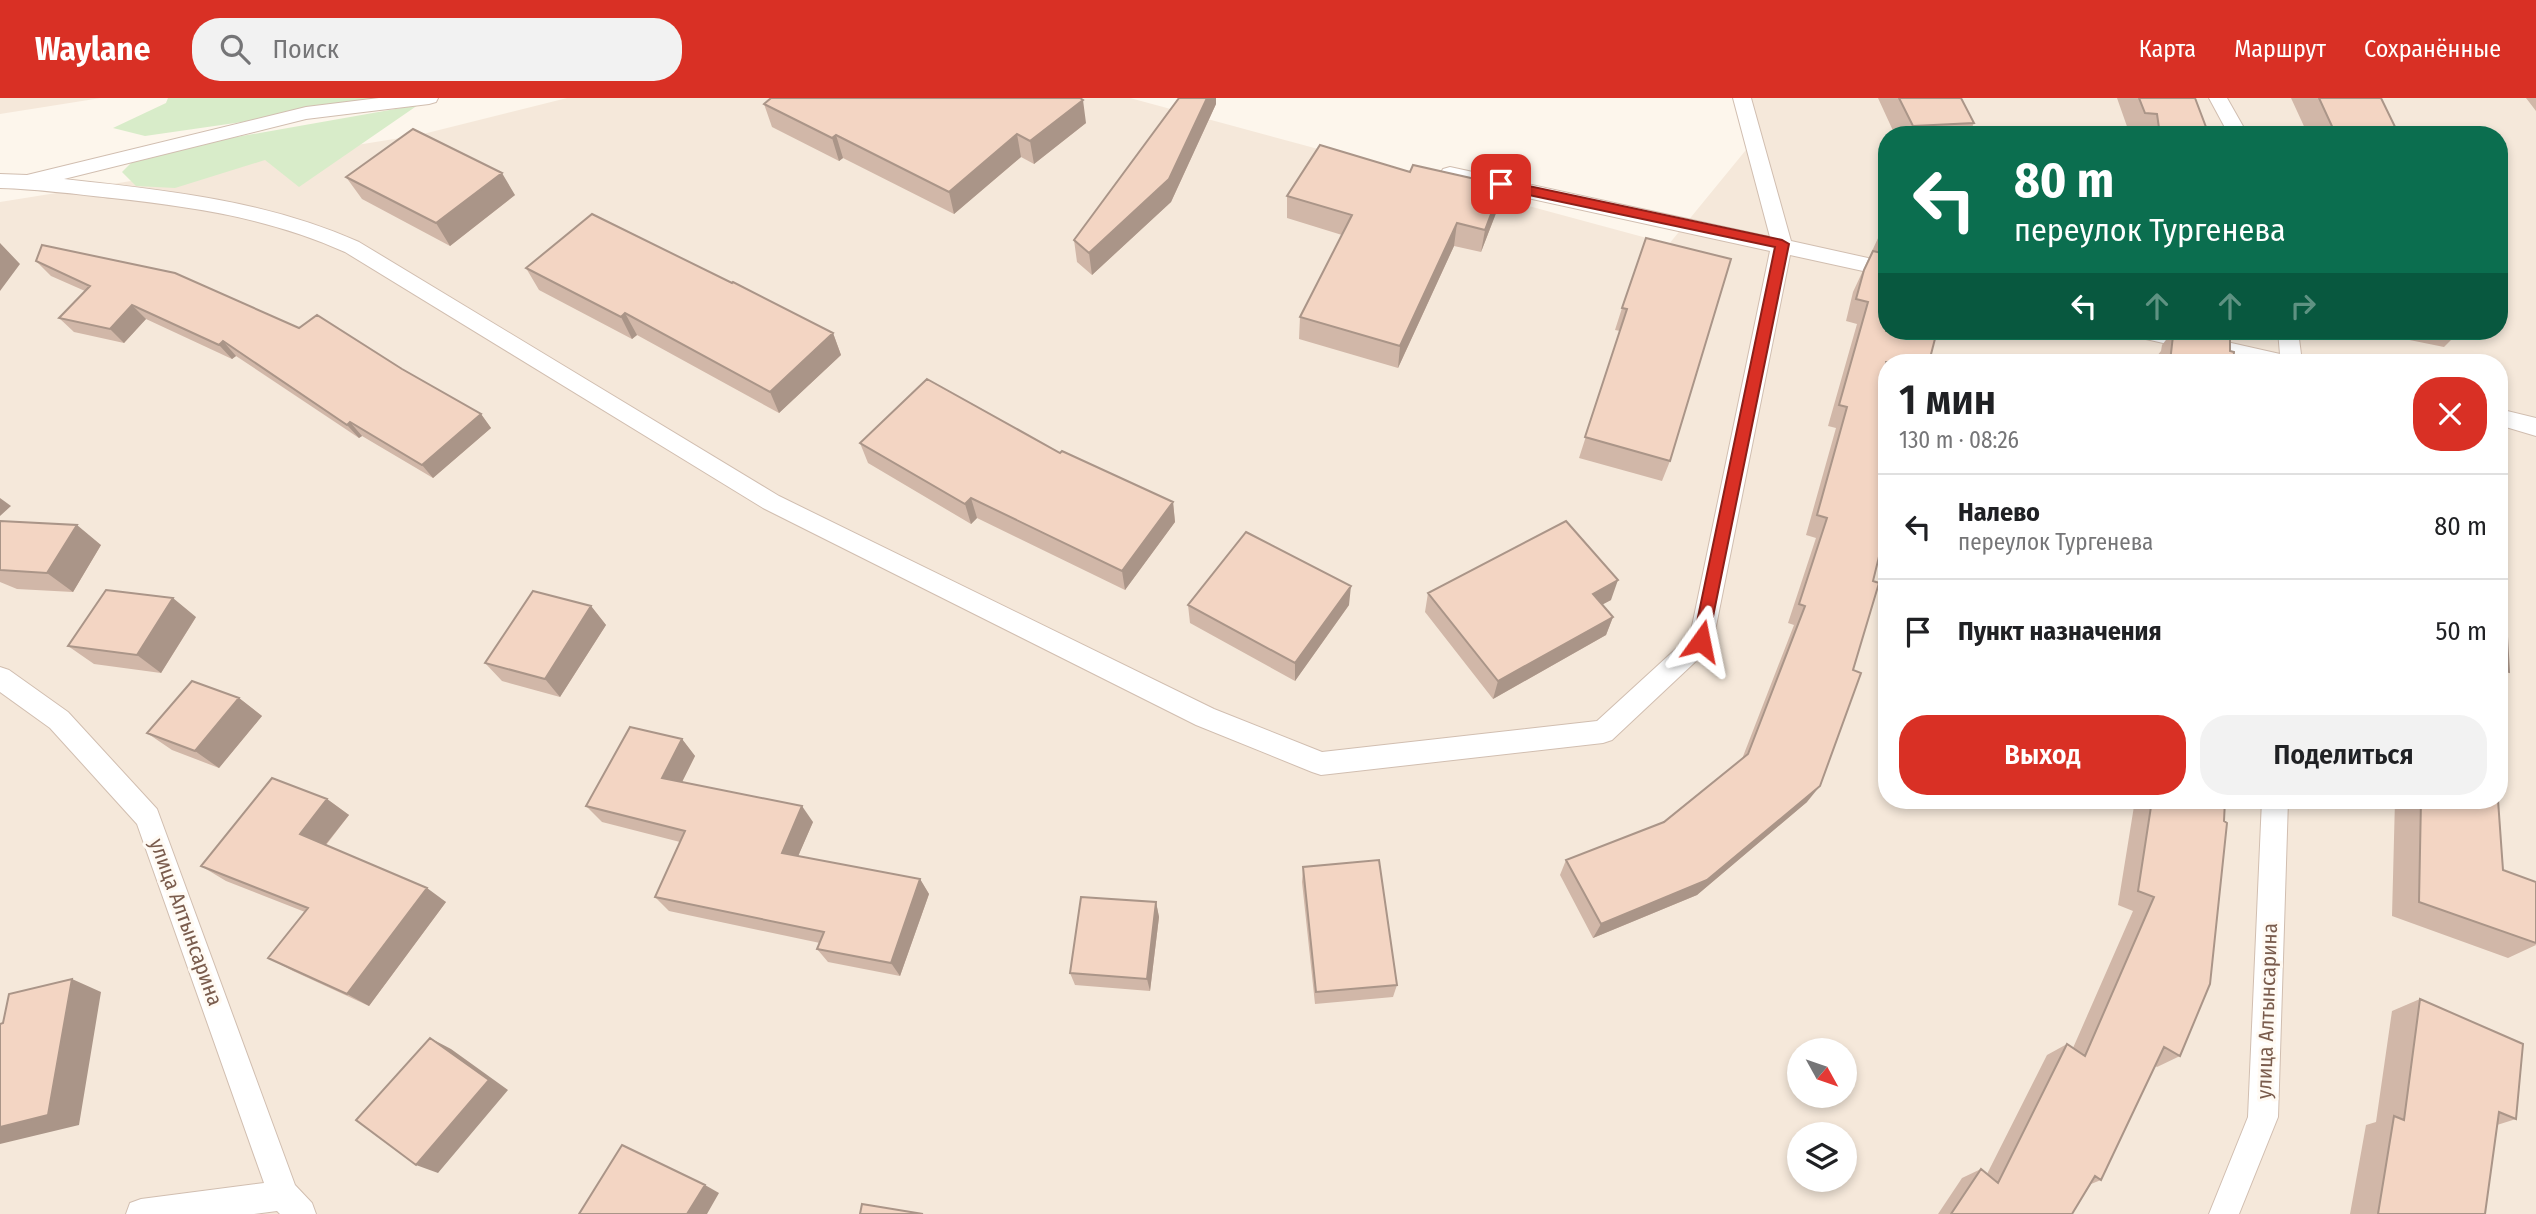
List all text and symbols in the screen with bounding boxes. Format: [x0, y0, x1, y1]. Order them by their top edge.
search box [192, 18, 682, 81]
text: Waylane [35, 29, 150, 69]
icon: search [216, 30, 254, 68]
text: Поиск [272, 34, 339, 65]
text: Карта [2139, 35, 2196, 63]
text: Маршрут [2234, 35, 2326, 63]
text: Сохранённые [2364, 35, 2501, 63]
text: 80 m [2014, 151, 2114, 210]
pin [1471, 154, 1531, 214]
icon: left [1899, 154, 1990, 245]
icon: arrive [1482, 165, 1520, 203]
text: переулок Тургенева [2014, 211, 2286, 249]
icon: left [2065, 287, 2103, 325]
icon: ahead [2138, 287, 2176, 325]
icon: ahead [2211, 287, 2249, 325]
icon: right [2284, 287, 2322, 325]
text: 1 мин [1899, 375, 1996, 425]
button: close [2413, 377, 2487, 451]
text: 130 m · 08:26 [1899, 426, 2019, 454]
text: Налево [1958, 497, 2040, 528]
icon: left [1899, 508, 1937, 546]
text: 80 m [2434, 511, 2487, 542]
text: переулок Тургенева [1958, 528, 2153, 556]
position arrow [1664, 604, 1738, 678]
icon: arrive [1899, 613, 1937, 651]
text: Пункт назначения [1958, 616, 2162, 647]
text: 50 m [2435, 616, 2487, 647]
button: Выход [1899, 715, 2186, 795]
button: Поделиться [2200, 715, 2487, 795]
street label: улица Алтынсарина [144, 835, 228, 1009]
street label: улица Алтынсарина [2251, 923, 2283, 1099]
north arrow [1787, 1038, 1857, 1108]
map controls [1787, 1038, 1857, 1192]
button: layers [1787, 1122, 1857, 1192]

